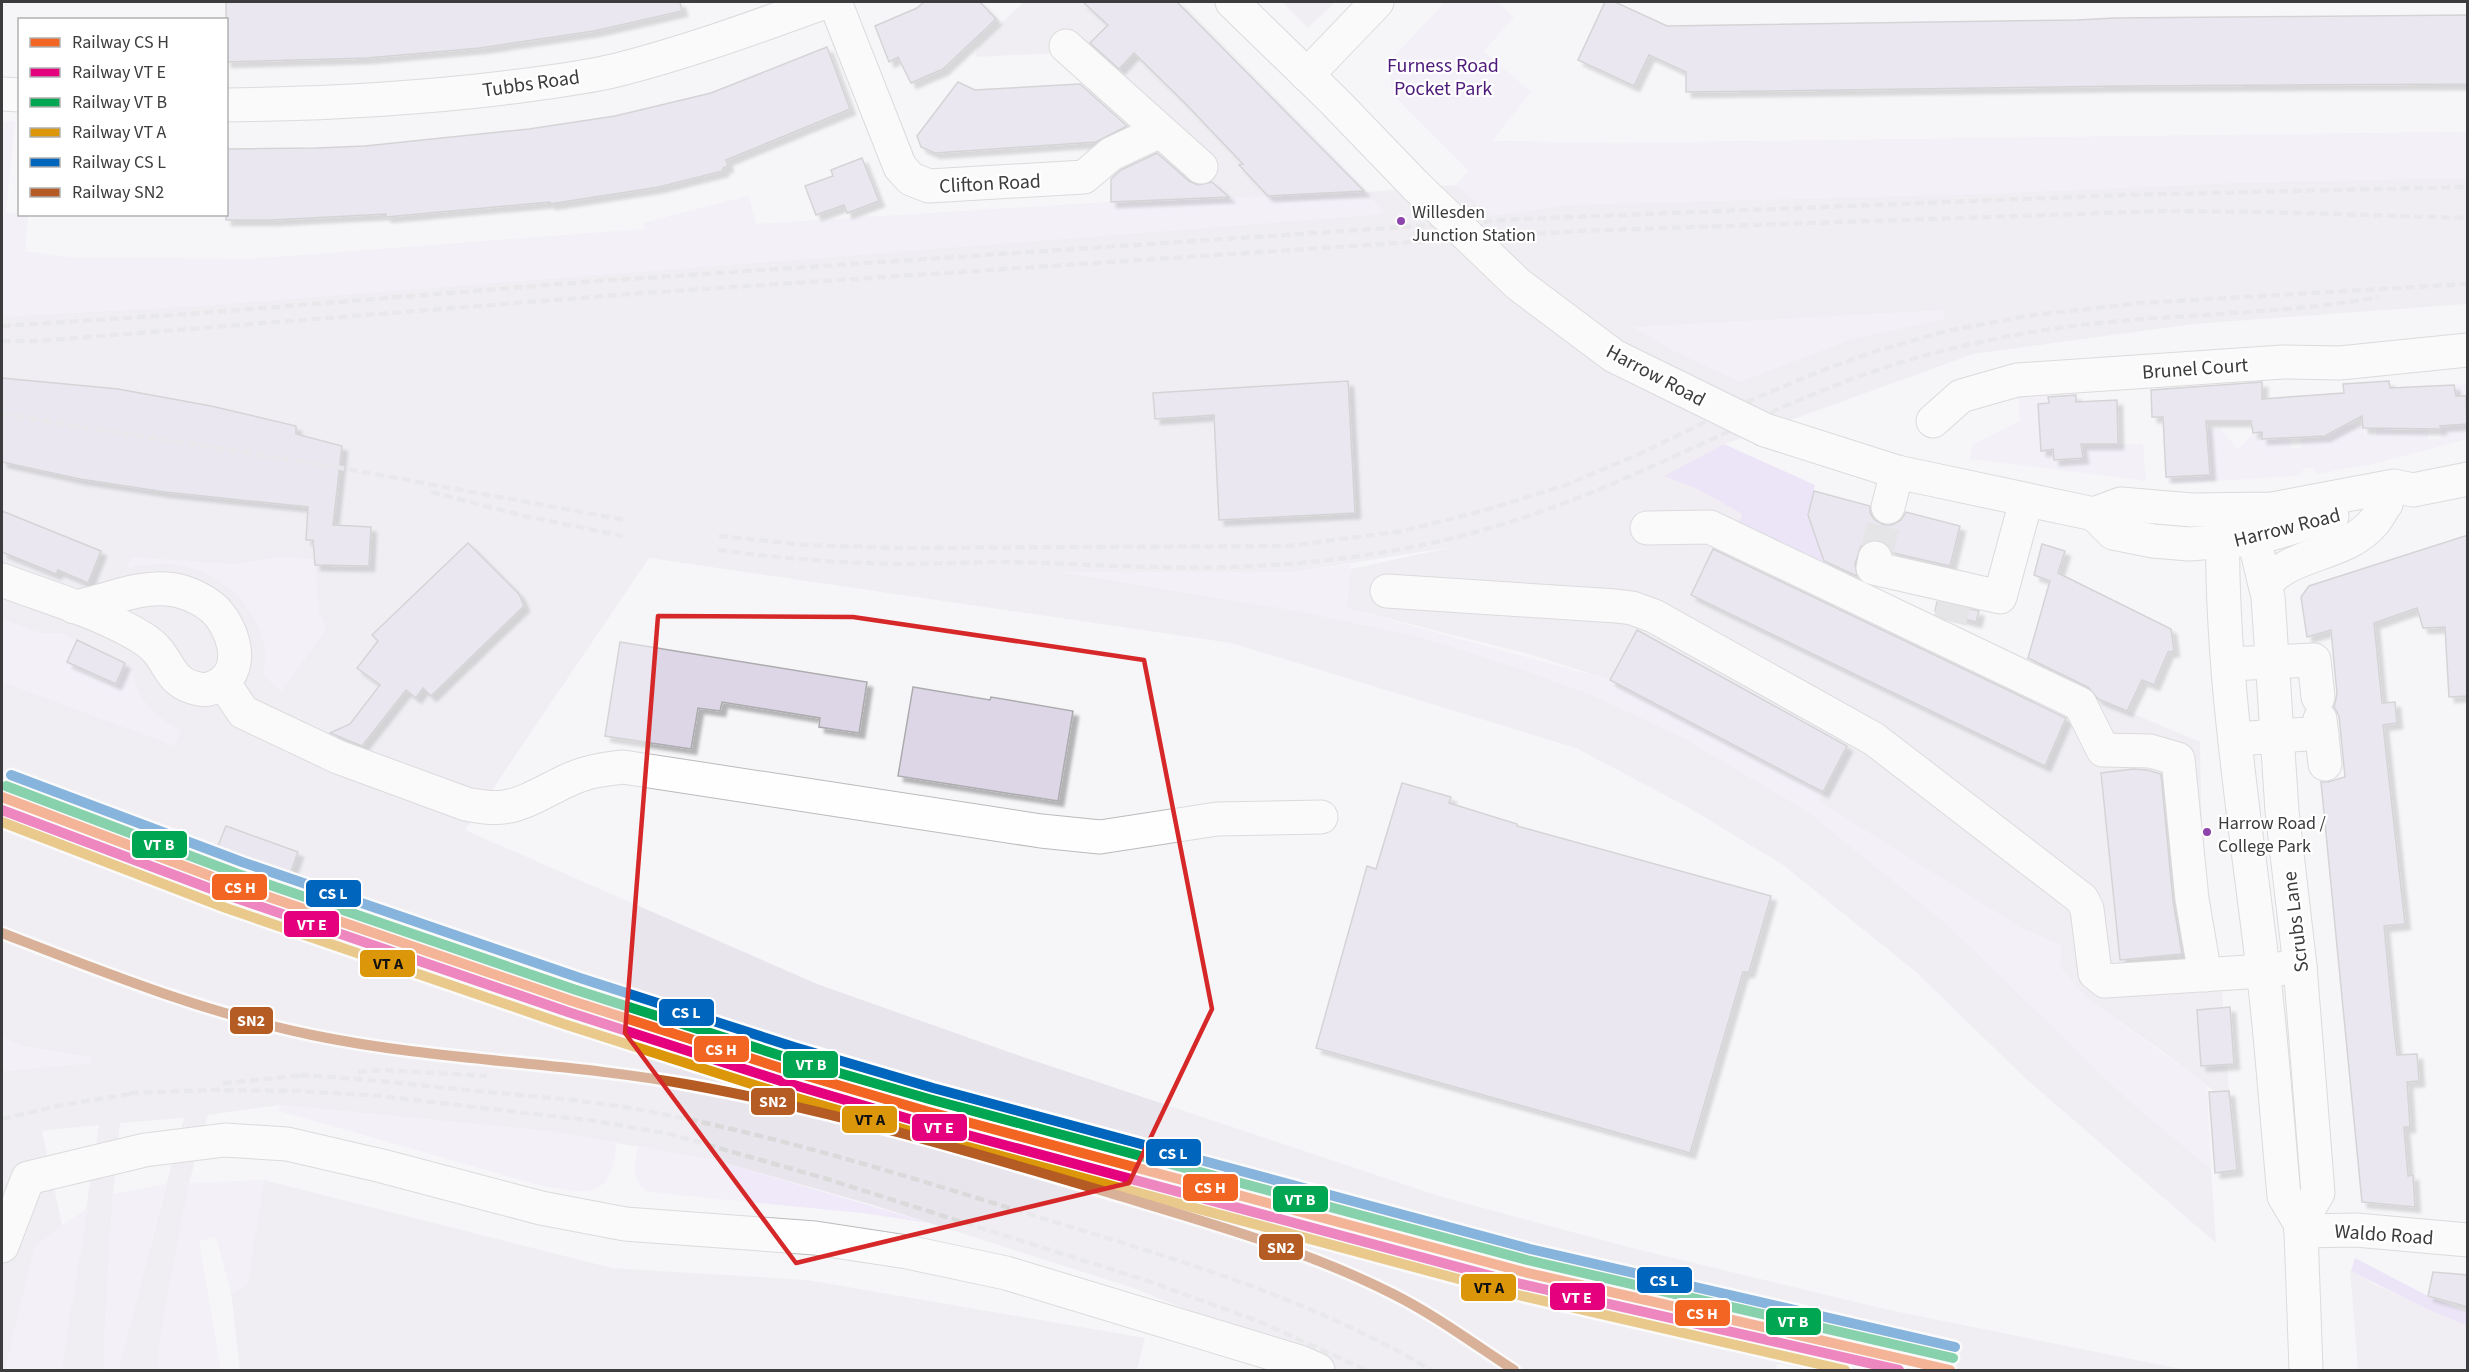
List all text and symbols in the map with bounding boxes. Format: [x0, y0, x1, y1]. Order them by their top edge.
legend [18, 18, 228, 216]
text: Railway CS H [72, 30, 169, 55]
park label: Furness Road Pocket Park [1387, 52, 1499, 103]
text: Railway VT E [72, 60, 166, 85]
street label: Tubbs Road [481, 63, 582, 105]
text: Railway VT B [72, 90, 167, 115]
text: Railway VT A [72, 120, 167, 145]
text: Railway CS L [72, 150, 166, 175]
street label: Clifton Road [939, 167, 1042, 201]
text: Railway SN2 [72, 180, 164, 205]
place label: Willesden Junction Station [1412, 200, 1536, 248]
marker: Willesden Junction Station [1395, 215, 1407, 227]
street label: Harrow Road [1601, 338, 1710, 414]
street label: Brunel Court [2141, 351, 2249, 387]
street label: Harrow Road [2231, 501, 2343, 555]
place label: Harrow Road / College Park [2218, 811, 2327, 859]
marker: Harrow Road / College Park [2201, 826, 2213, 838]
line badge: VT B [131, 830, 188, 859]
text: VT B [143, 834, 175, 856]
street label: Scrubs Lane [2276, 870, 2316, 974]
line badge: CS H [211, 873, 268, 901]
text: CS H [224, 877, 256, 899]
line badge: CS L [305, 879, 362, 908]
text: CS L [318, 883, 348, 905]
line badge: VT E [283, 910, 340, 938]
text: VT E [296, 914, 327, 936]
line badge: VT A [359, 949, 416, 978]
text: VT A [372, 953, 404, 975]
line badge: CS L [658, 998, 715, 1027]
text: CS L [671, 1002, 701, 1024]
line badge: SN2 [229, 1006, 274, 1035]
text: SN2 [237, 1010, 265, 1032]
line badge: CS H [693, 1035, 750, 1063]
text: CS H [705, 1039, 737, 1061]
line badge: VT B [782, 1050, 839, 1079]
text: VT B [795, 1054, 827, 1076]
line badge: SN2 [750, 1087, 796, 1116]
text: SN2 [759, 1091, 787, 1113]
line badge: VT A [841, 1105, 898, 1134]
text: VT A [854, 1109, 886, 1131]
line badge: VT E [911, 1113, 968, 1142]
text: VT E [923, 1117, 954, 1139]
line badge: CS L [1145, 1138, 1202, 1167]
text: CS L [1158, 1143, 1188, 1165]
line badge: CS H [1182, 1173, 1239, 1202]
text: CS H [1194, 1177, 1226, 1199]
line badge: VT B [1272, 1185, 1329, 1213]
text: VT B [1284, 1189, 1316, 1211]
street label: Waldo Road [2333, 1218, 2435, 1252]
line badge: SN2 [1258, 1233, 1304, 1261]
text: SN2 [1267, 1237, 1295, 1259]
line badge: CS L [1636, 1266, 1693, 1294]
text: CS L [1649, 1270, 1679, 1292]
line badge: VT A [1460, 1273, 1517, 1302]
text: VT A [1473, 1277, 1505, 1299]
line badge: VT E [1549, 1282, 1606, 1311]
text: VT E [1561, 1287, 1592, 1309]
line badge: CS H [1674, 1299, 1731, 1327]
text: CS H [1686, 1303, 1718, 1325]
line badge: VT B [1765, 1307, 1822, 1336]
text: VT B [1777, 1311, 1809, 1333]

